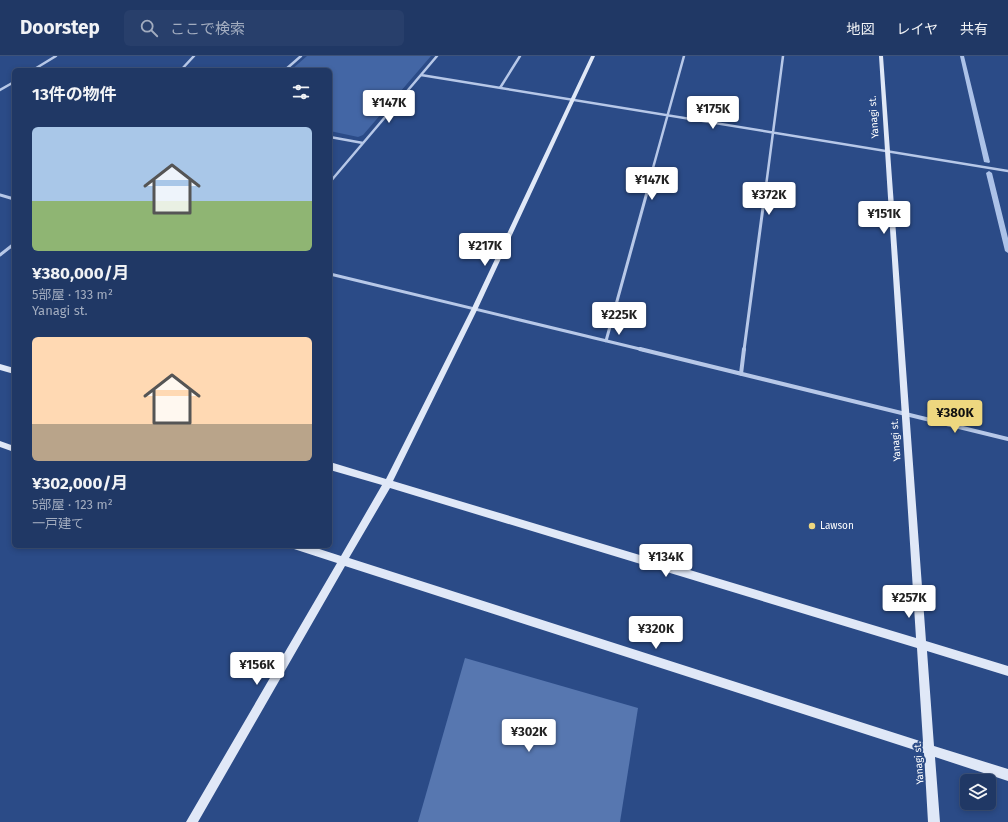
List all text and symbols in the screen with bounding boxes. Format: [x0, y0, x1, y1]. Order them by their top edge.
search box [124, 10, 404, 46]
text: Doorstep [20, 16, 100, 39]
icon: search [138, 17, 160, 39]
text: ここで検索 [170, 20, 245, 38]
text: 地図 [846, 21, 874, 38]
text: レイヤ [896, 21, 938, 38]
text: 共有 [960, 21, 988, 38]
icon: filters [290, 81, 312, 103]
text: 13件の物件 [32, 84, 117, 105]
pin: ¥147K [361, 90, 417, 124]
text: ¥147K [372, 95, 406, 110]
street label: Yanagi st. [867, 95, 881, 139]
pin: ¥175K [685, 96, 741, 130]
text: ¥175K [696, 101, 730, 116]
icon: home [136, 153, 208, 225]
pin: ¥147K [624, 167, 680, 201]
text: ¥147K [635, 172, 669, 187]
pin: ¥372K [741, 182, 797, 216]
text: ¥372K [752, 187, 786, 202]
pin: ¥151K [856, 201, 912, 235]
text: ¥151K [867, 206, 901, 221]
pin: ¥217K [457, 233, 513, 267]
text: ¥217K [468, 238, 502, 253]
text: ¥380,000/月 [32, 263, 130, 284]
text: 5部屋 · 133 m² [32, 287, 113, 302]
pin: ¥225K [591, 302, 647, 336]
text: Yanagi st. [32, 303, 88, 318]
text: ¥225K [601, 307, 637, 322]
icon: home [136, 363, 208, 435]
pin: ¥380K [927, 400, 983, 434]
text: ¥380K [936, 405, 974, 420]
street label: Yanagi st. [889, 418, 903, 462]
text: ¥302,000/月 [32, 473, 128, 494]
text: 5部屋 · 123 m² [32, 497, 113, 512]
text: 一戸建て [32, 516, 84, 531]
place label: Lawson [820, 520, 854, 532]
marker: Lawson [807, 521, 817, 531]
pin: ¥134K [638, 544, 694, 578]
text: ¥134K [648, 549, 684, 564]
pin: ¥257K [881, 585, 937, 619]
text: ¥257K [892, 590, 926, 605]
pin: ¥320K [628, 616, 684, 650]
text: ¥320K [638, 621, 674, 636]
pin: ¥156K [229, 652, 285, 686]
text: ¥156K [239, 657, 275, 672]
pin: ¥302K [501, 719, 557, 753]
text: ¥302K [511, 724, 547, 739]
street label: Yanagi st. [912, 741, 926, 785]
map controls [960, 774, 996, 810]
button: layers [960, 774, 996, 810]

